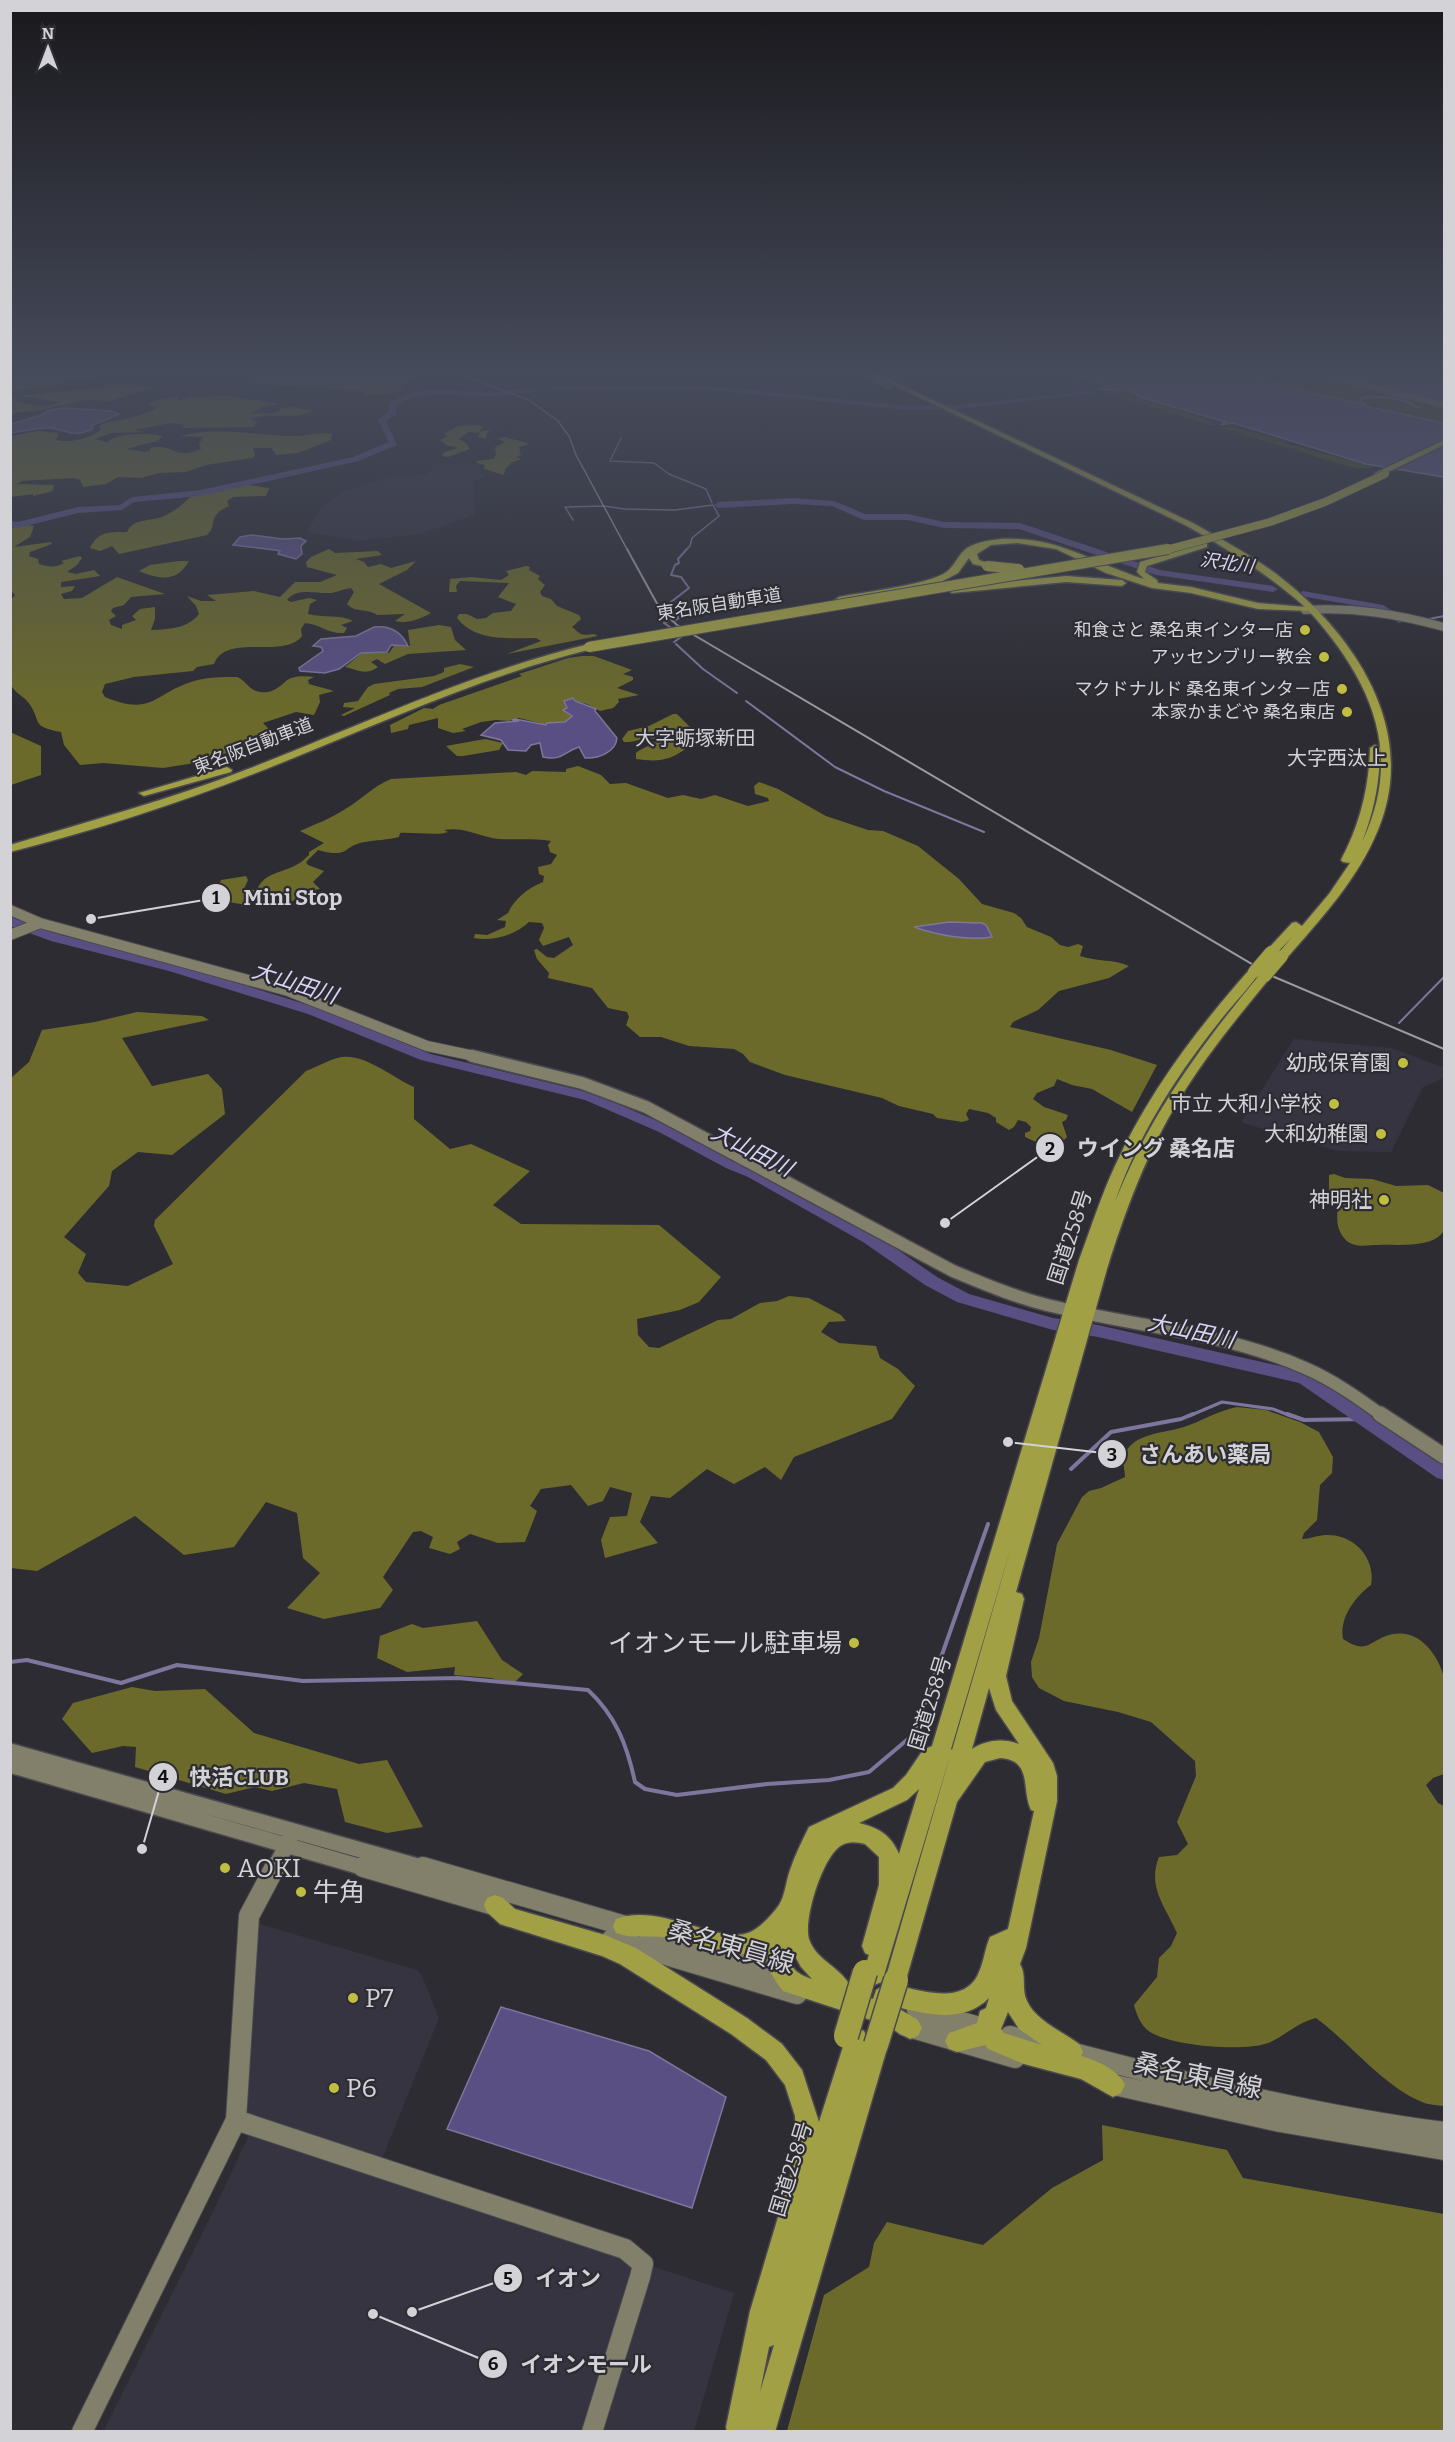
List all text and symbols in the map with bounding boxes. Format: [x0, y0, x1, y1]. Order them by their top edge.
north arrow [18, 18, 78, 78]
text: N [42, 24, 54, 43]
water label: 沢北川 [1199, 548, 1257, 578]
street label: 東名阪自動車道 [655, 583, 783, 625]
place label: 和食さと 桑名東インター店 [1073, 619, 1293, 641]
marker: 和食さと 桑名東インター店 [1298, 623, 1312, 637]
place label: アッセンブリー教会 [1151, 646, 1312, 668]
marker: アッセンブリー教会 [1317, 650, 1331, 664]
place label: マクドナルド 桑名東インタ－店 [1074, 678, 1330, 700]
marker: マクドナルド 桑名東インタ－店 [1335, 682, 1349, 696]
place label: 本家かまどや 桑名東店 [1151, 701, 1335, 723]
marker: 本家かまどや 桑名東店 [1340, 705, 1354, 719]
street label: 東名阪自動車道 [190, 713, 316, 779]
district label: 大字蛎塚新田 [635, 726, 755, 750]
district label: 大字西汰上 [1287, 746, 1387, 770]
callout: Mini Stop [201, 878, 354, 918]
text: Mini Stop [244, 884, 342, 911]
text: 1 [212, 887, 220, 909]
water label: 大山田川 [249, 957, 343, 1010]
place label: 幼成保育園 [1286, 1050, 1391, 1076]
marker: 幼成保育園 [1396, 1056, 1410, 1070]
place label: 市立 大和小学校 [1171, 1091, 1322, 1117]
marker: 市立 大和小学校 [1327, 1097, 1341, 1111]
water label: 大山田川 [707, 1118, 799, 1183]
place label: 大和幼稚園 [1264, 1121, 1369, 1147]
marker: 大和幼稚園 [1374, 1127, 1388, 1141]
callout: ウイング 桑名店 [1035, 1128, 1247, 1168]
text: ウイング 桑名店 [1077, 1135, 1235, 1162]
text: 2 [1045, 1138, 1055, 1160]
street label: 国道258号 [1042, 1186, 1098, 1288]
place label: 神明社 [1309, 1187, 1372, 1213]
marker: 神明社 [1377, 1193, 1391, 1207]
water label: 大山田川 [1145, 1309, 1239, 1354]
callout: さんあい薬局 [1097, 1434, 1283, 1474]
text: さんあい薬局 [1139, 1441, 1271, 1468]
text: 3 [1107, 1444, 1117, 1466]
place label: イオンモール駐車場 [608, 1628, 842, 1659]
marker: イオンモール駐車場 [847, 1636, 861, 1650]
street label: 国道258号 [903, 1652, 957, 1754]
callout: 快活CLUB [148, 1757, 301, 1797]
text: 快活CLUB [189, 1764, 289, 1791]
text: 4 [158, 1766, 169, 1788]
place label: AOKI [237, 1853, 301, 1884]
marker: AOKI [218, 1861, 232, 1875]
place label: 牛角 [313, 1877, 365, 1908]
marker: 牛角 [294, 1885, 308, 1899]
street label: 桑名東員線 [664, 1914, 798, 1980]
place label: P7 [365, 1983, 394, 2014]
marker: P7 [346, 1991, 360, 2005]
street label: 桑名東員線 [1131, 2047, 1265, 2105]
place label: P6 [346, 2073, 377, 2104]
marker: P6 [327, 2081, 341, 2095]
street label: 国道258号 [764, 2118, 818, 2220]
callout: イオン [493, 2258, 613, 2298]
text: イオン [535, 2265, 601, 2292]
text: 5 [503, 2268, 513, 2290]
callout: イオンモール [478, 2344, 664, 2384]
text: イオンモール [520, 2351, 652, 2378]
text: 6 [488, 2353, 499, 2375]

